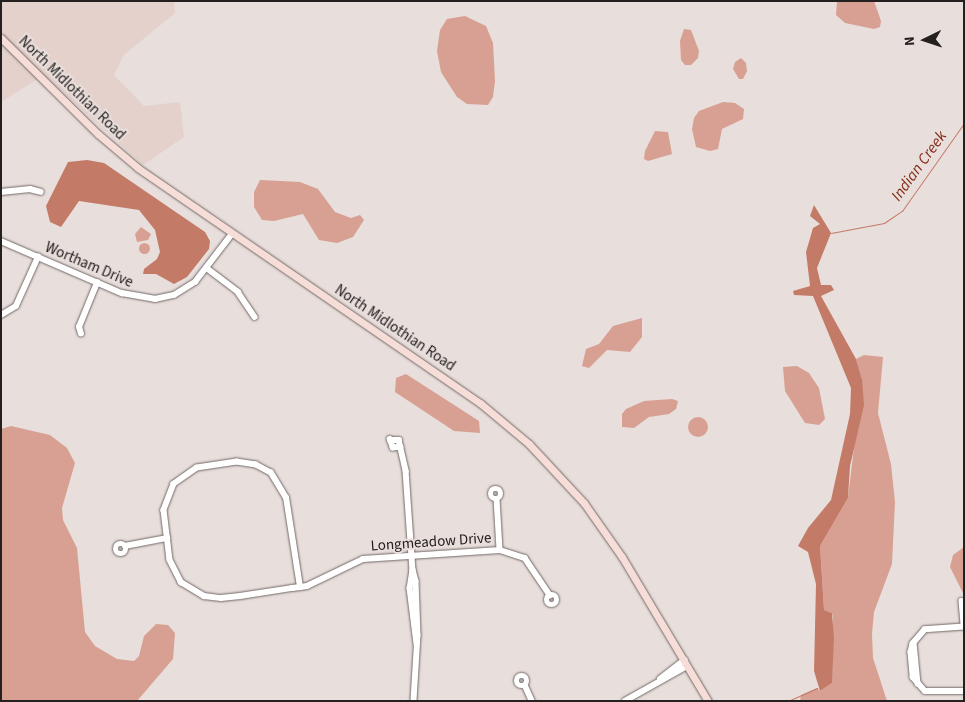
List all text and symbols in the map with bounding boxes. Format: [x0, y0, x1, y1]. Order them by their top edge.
north arrow [900, 15, 950, 65]
street label: North Midlothian Road [15, 32, 129, 144]
text: N [900, 36, 920, 46]
water label: Indian Creek [887, 127, 951, 205]
street label: Wortham Drive [42, 238, 136, 292]
street label: North Midlothian Road [331, 281, 459, 375]
street label: Longmeadow Drive [370, 529, 492, 555]

